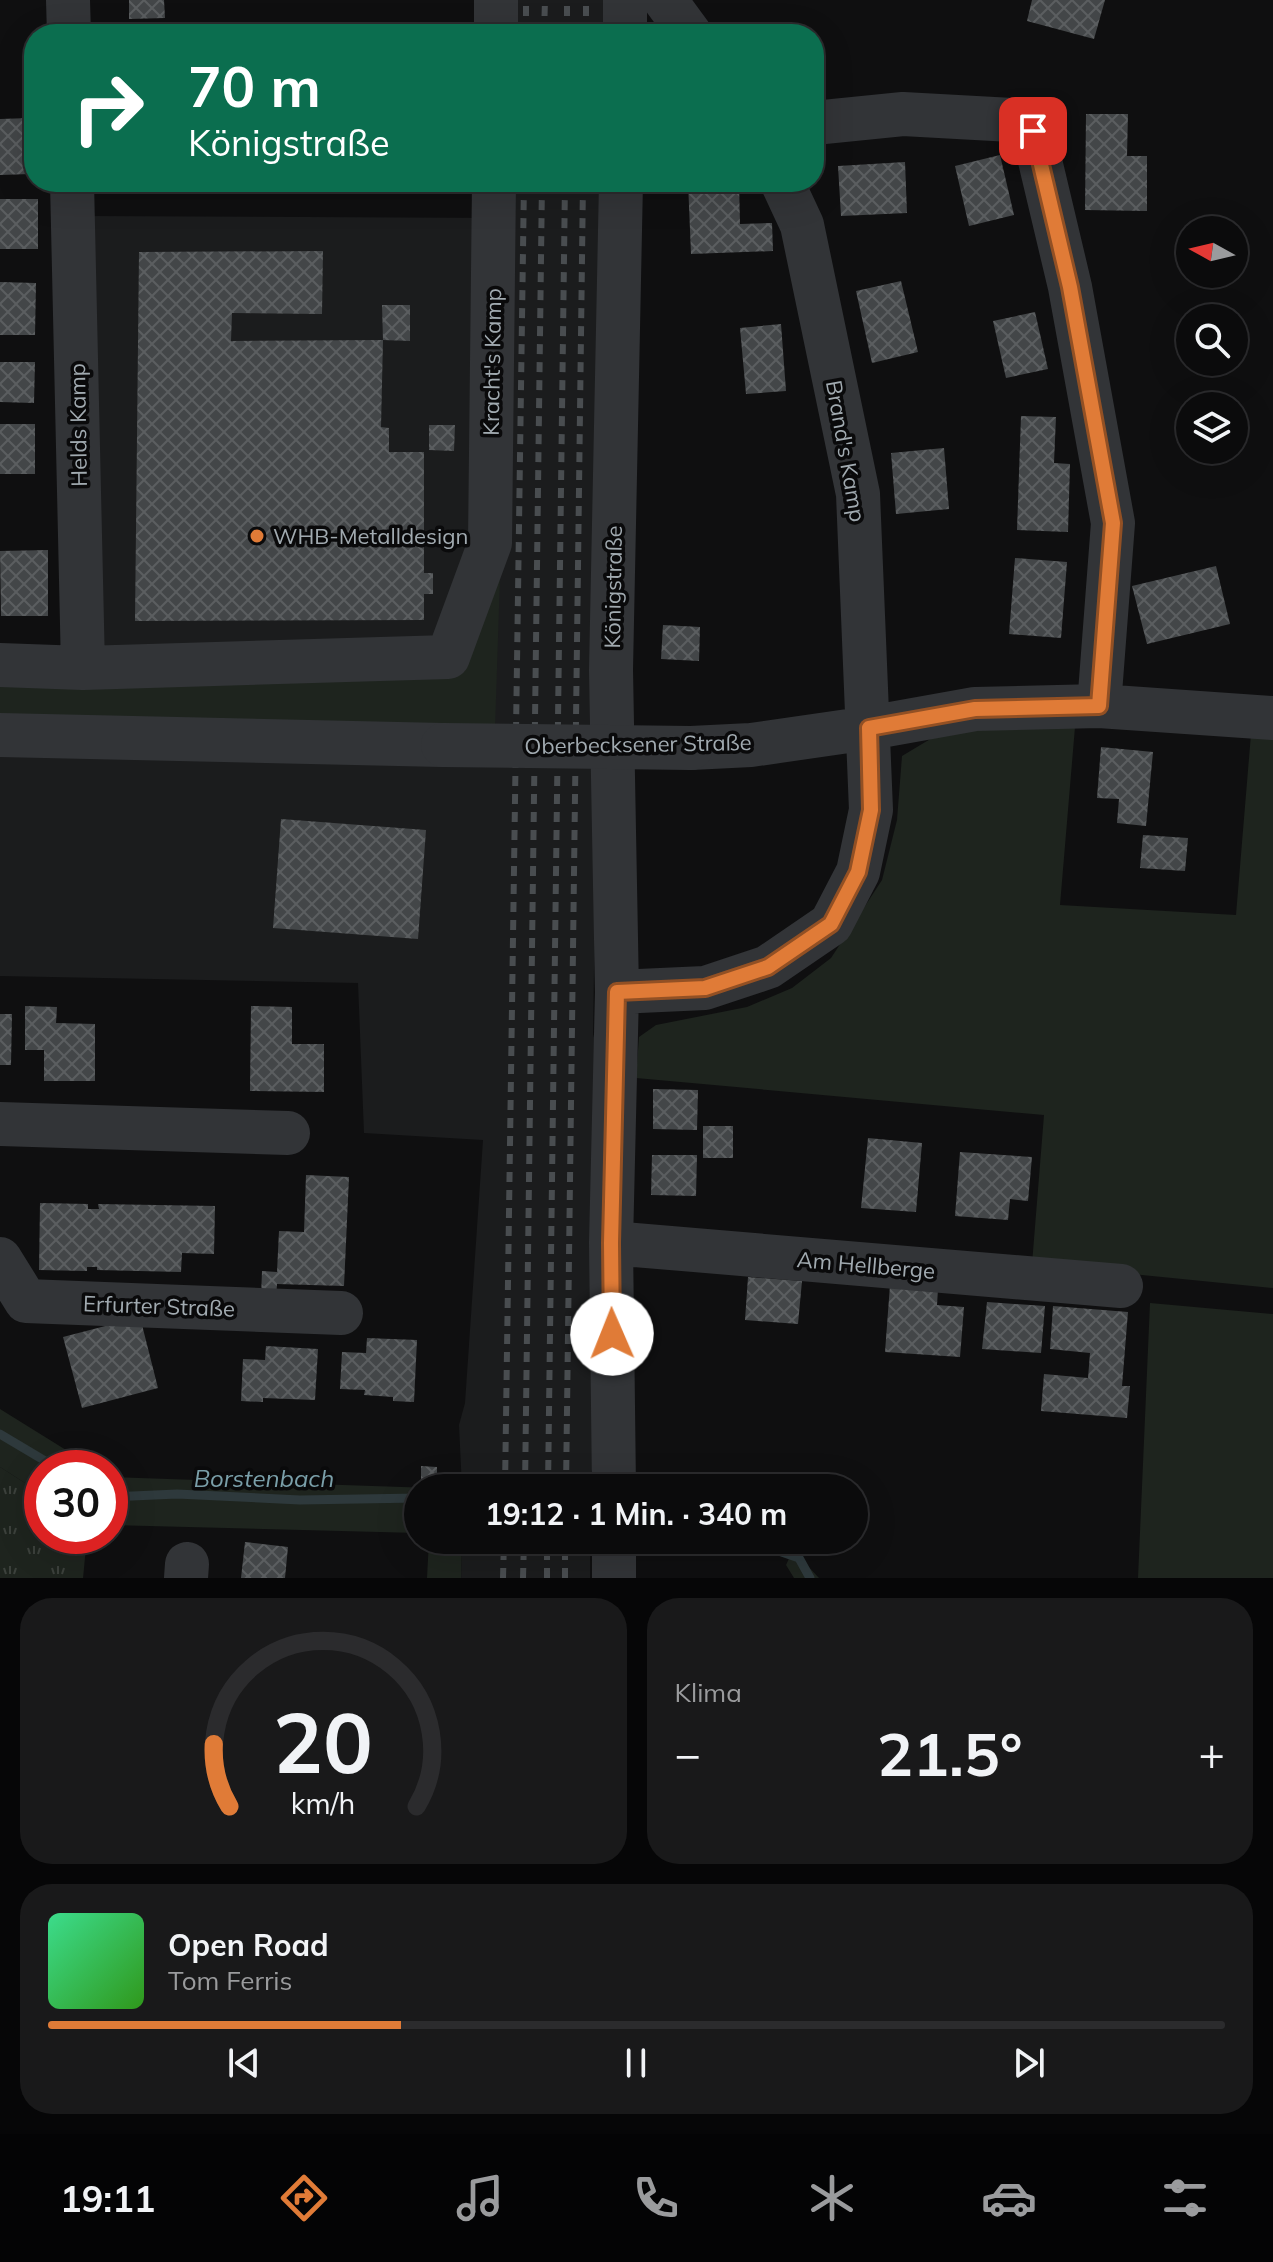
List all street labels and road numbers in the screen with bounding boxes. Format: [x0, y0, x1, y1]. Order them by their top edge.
street label: Kracht's Kamp [477, 288, 507, 436]
street label: Helds Kamp [63, 363, 93, 487]
street label: Brand's Kamp [820, 378, 872, 524]
street label: Königstraße [598, 525, 628, 649]
street label: Oberbecksener Straße [524, 728, 752, 760]
street label: Am Hellberge [796, 1245, 936, 1285]
street label: Erfurter Straße [83, 1289, 235, 1323]

